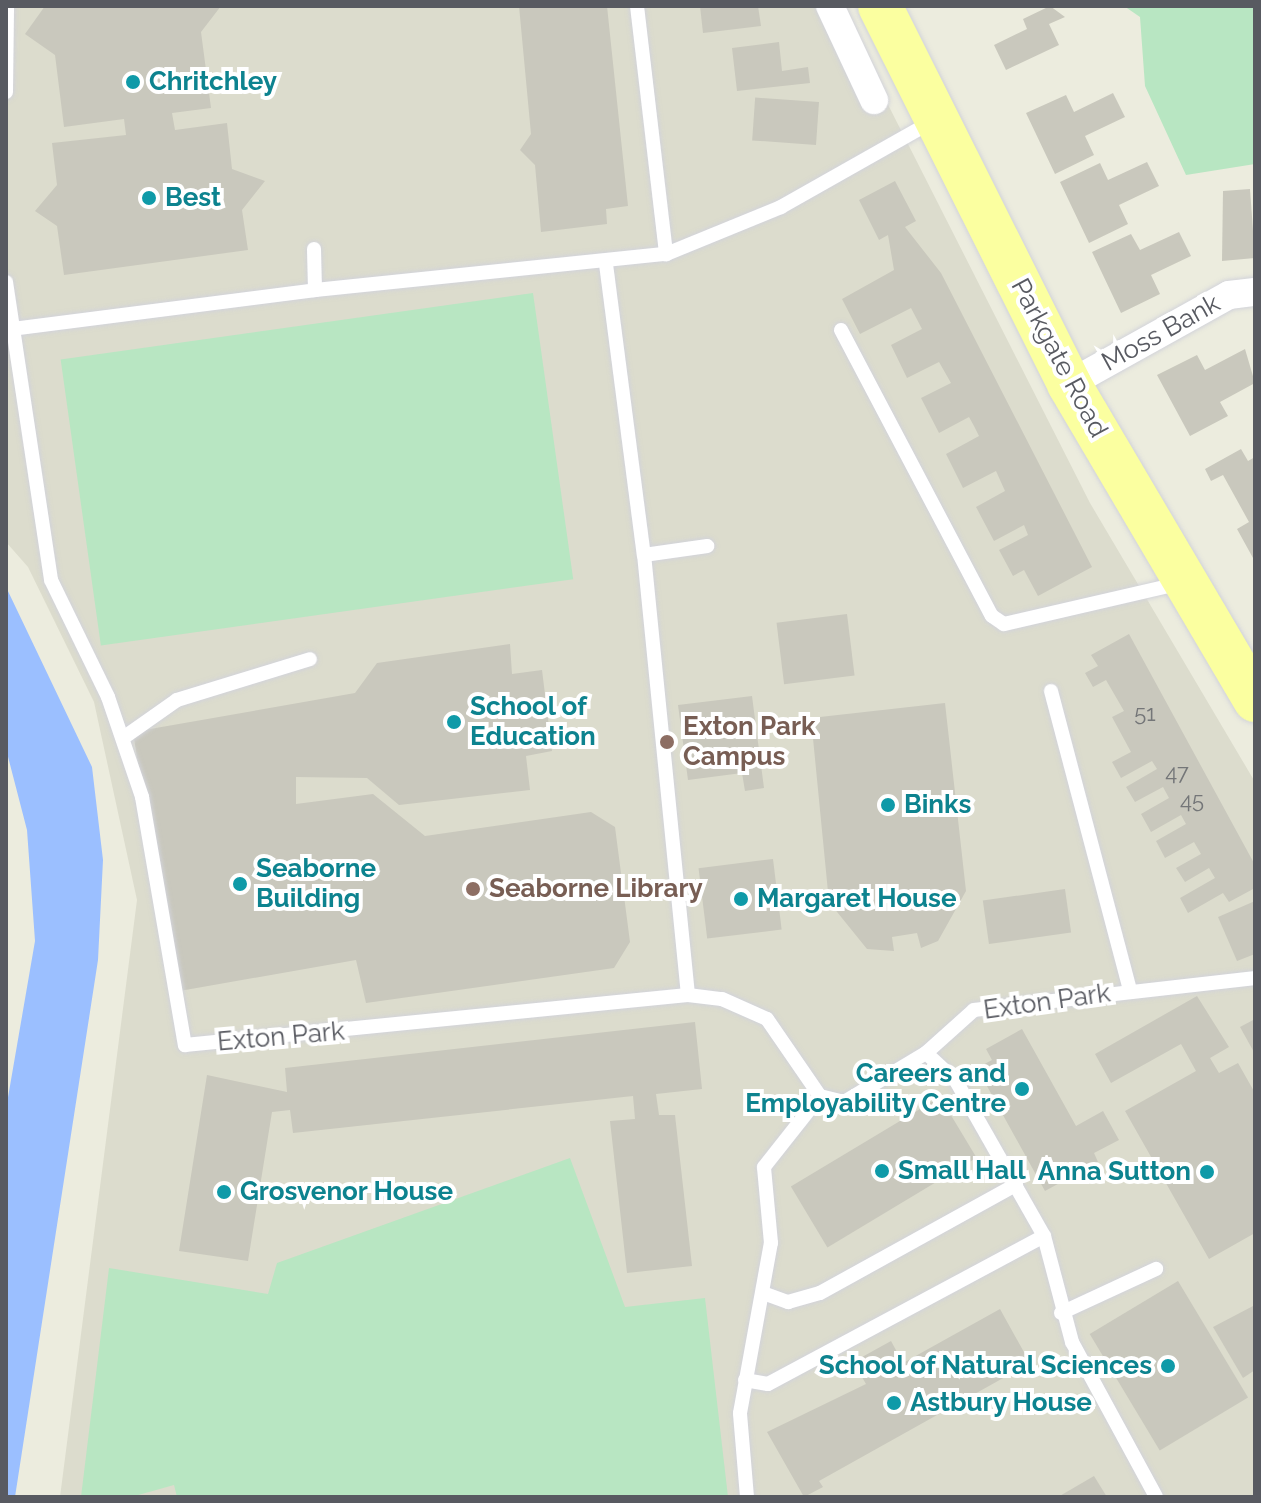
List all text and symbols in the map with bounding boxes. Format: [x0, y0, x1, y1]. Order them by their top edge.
place label: Chritchley [149, 66, 277, 98]
marker: Chritchley [124, 73, 142, 91]
place label: Best [165, 182, 221, 214]
marker: Best [140, 189, 158, 207]
street label: Parkgate Road [1004, 273, 1114, 443]
street label: Moss Bank [1096, 288, 1226, 378]
place label: School of Education [470, 691, 596, 752]
house number: 51 [1134, 701, 1156, 727]
place label: Exton Park Campus [683, 711, 815, 772]
marker: School of Education [445, 713, 463, 731]
marker: Exton Park Campus [658, 733, 676, 751]
house number: 47 [1165, 760, 1189, 786]
house number: 45 [1180, 788, 1204, 814]
place label: Binks [904, 789, 971, 821]
marker: Binks [879, 796, 897, 814]
place label: Seaborne Building [256, 853, 376, 914]
place label: Seaborne Library [489, 873, 703, 905]
marker: Seaborne Building [231, 875, 249, 893]
marker: Seaborne Library [464, 880, 482, 898]
place label: Margaret House [757, 883, 957, 915]
marker: Margaret House [732, 890, 750, 908]
street label: Exton Park [982, 978, 1112, 1026]
street label: Exton Park [216, 1016, 346, 1058]
place label: Careers and Employability Centre [745, 1058, 1006, 1120]
marker: Careers and Employability Centre [1013, 1080, 1031, 1098]
place label: Small Hall [898, 1155, 1026, 1187]
place label: Anna Sutton [1038, 1156, 1191, 1188]
marker: Small Hall [873, 1162, 891, 1180]
marker: Anna Sutton [1198, 1163, 1216, 1181]
place label: Grosvenor House [240, 1176, 454, 1208]
marker: Grosvenor House [215, 1183, 233, 1201]
place label: School of Natural Sciences [817, 1350, 1152, 1382]
marker: School of Natural Sciences [1159, 1357, 1177, 1375]
place label: Astbury House [910, 1387, 1093, 1419]
marker: Astbury House [885, 1394, 903, 1412]

